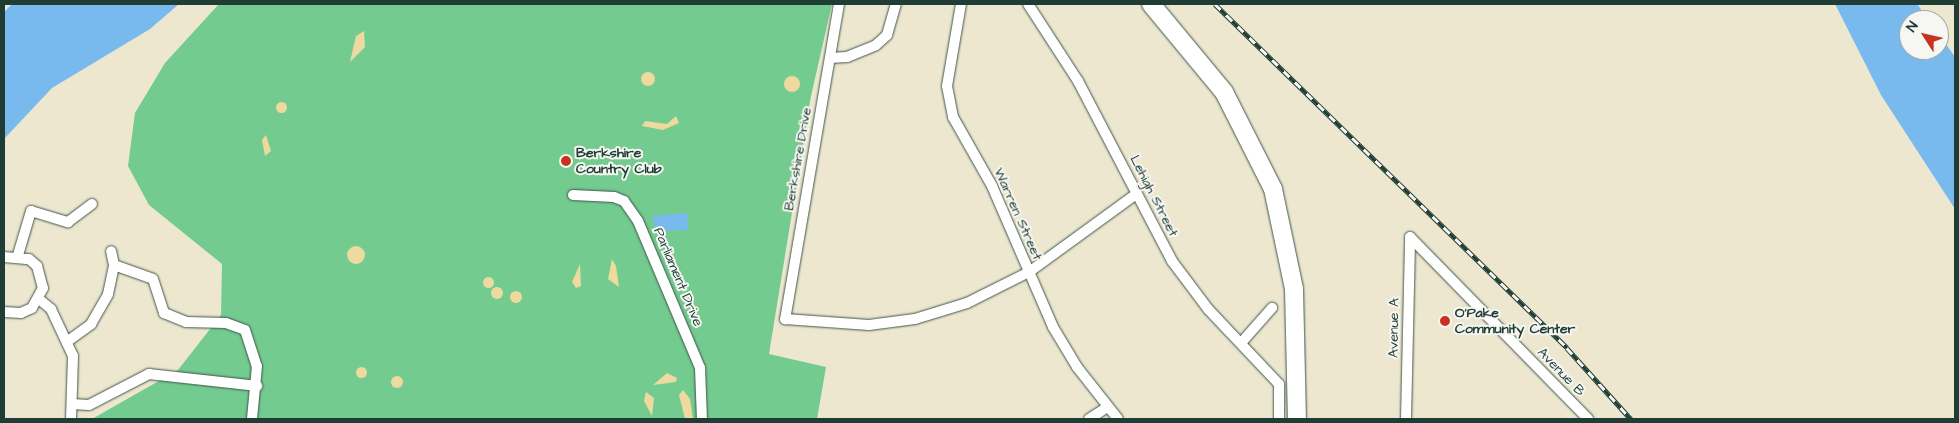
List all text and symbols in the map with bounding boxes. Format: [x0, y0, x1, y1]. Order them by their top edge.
north arrow [1899, 10, 1949, 60]
text: N [1902, 18, 1923, 36]
street label: Berkshire Drive [781, 106, 815, 212]
place label: Berkshire Country Club [576, 145, 662, 178]
street label: Lehigh Street [1126, 152, 1182, 240]
marker: Berkshire Country Club [560, 155, 572, 167]
street label: Warren Street [990, 165, 1046, 263]
street label: Parliament Drive [650, 225, 706, 329]
street label: Avenue A [1385, 298, 1403, 358]
place label: O’Pake Community Center [1455, 305, 1575, 338]
marker: O’Pake Community Center [1439, 315, 1451, 327]
street label: Avenue B [1534, 344, 1588, 400]

